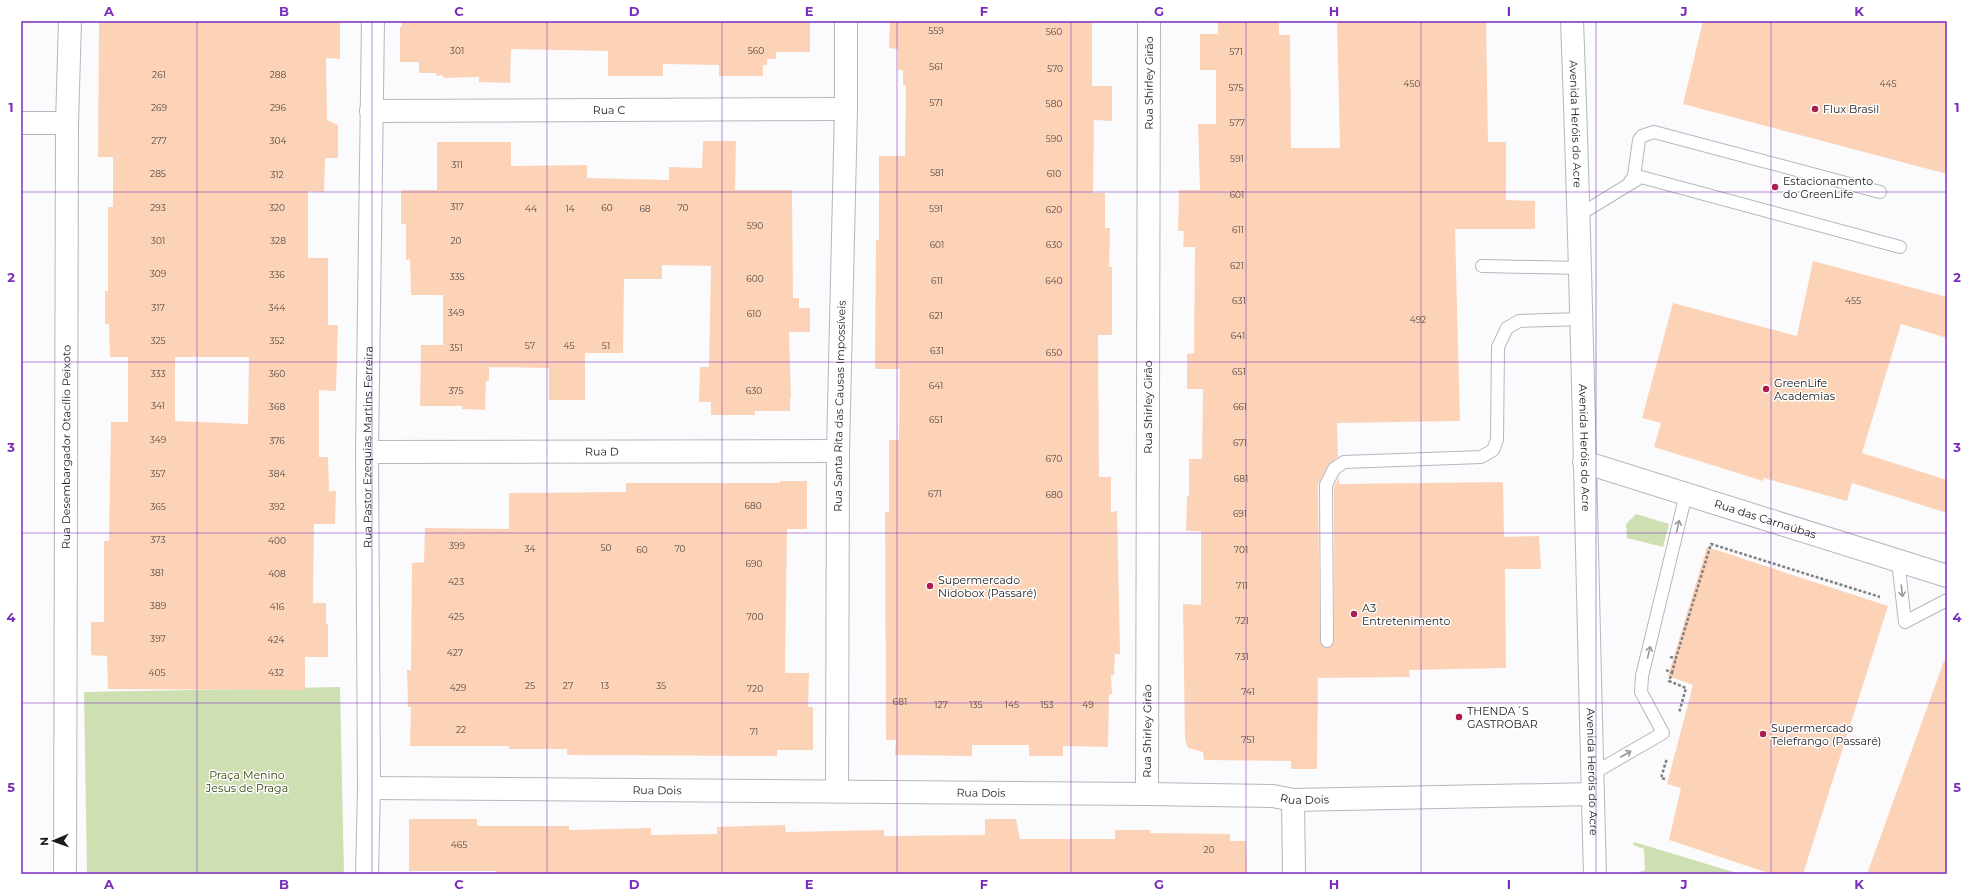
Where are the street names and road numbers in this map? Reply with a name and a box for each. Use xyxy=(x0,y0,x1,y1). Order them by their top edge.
street label: Rua Shirley Girão xyxy=(1142,36,1156,130)
street label: Avenida Heróis do Acre xyxy=(1566,60,1585,188)
street label: Rua C xyxy=(593,103,625,117)
street label: Rua Santa Rita das Causas Impossíveis xyxy=(831,300,849,512)
street label: Rua Desembargador Otacílio Peixoto xyxy=(59,345,73,549)
street label: Rua Pastor Ezequias Martins Ferreira xyxy=(360,346,375,548)
street label: Rua Shirley Girão xyxy=(1141,360,1155,454)
street label: Avenida Heróis do Acre xyxy=(1576,384,1593,512)
street label: Rua D xyxy=(585,444,619,459)
street label: Rua das Carnaúbas xyxy=(1713,496,1819,542)
street label: Rua Shirley Girão xyxy=(1140,684,1154,778)
street label: Avenida Heróis do Acre xyxy=(1584,708,1601,836)
street label: Rua Dois xyxy=(632,783,682,797)
street label: Rua Dois xyxy=(956,786,1006,800)
street label: Rua Dois xyxy=(1279,791,1330,807)

